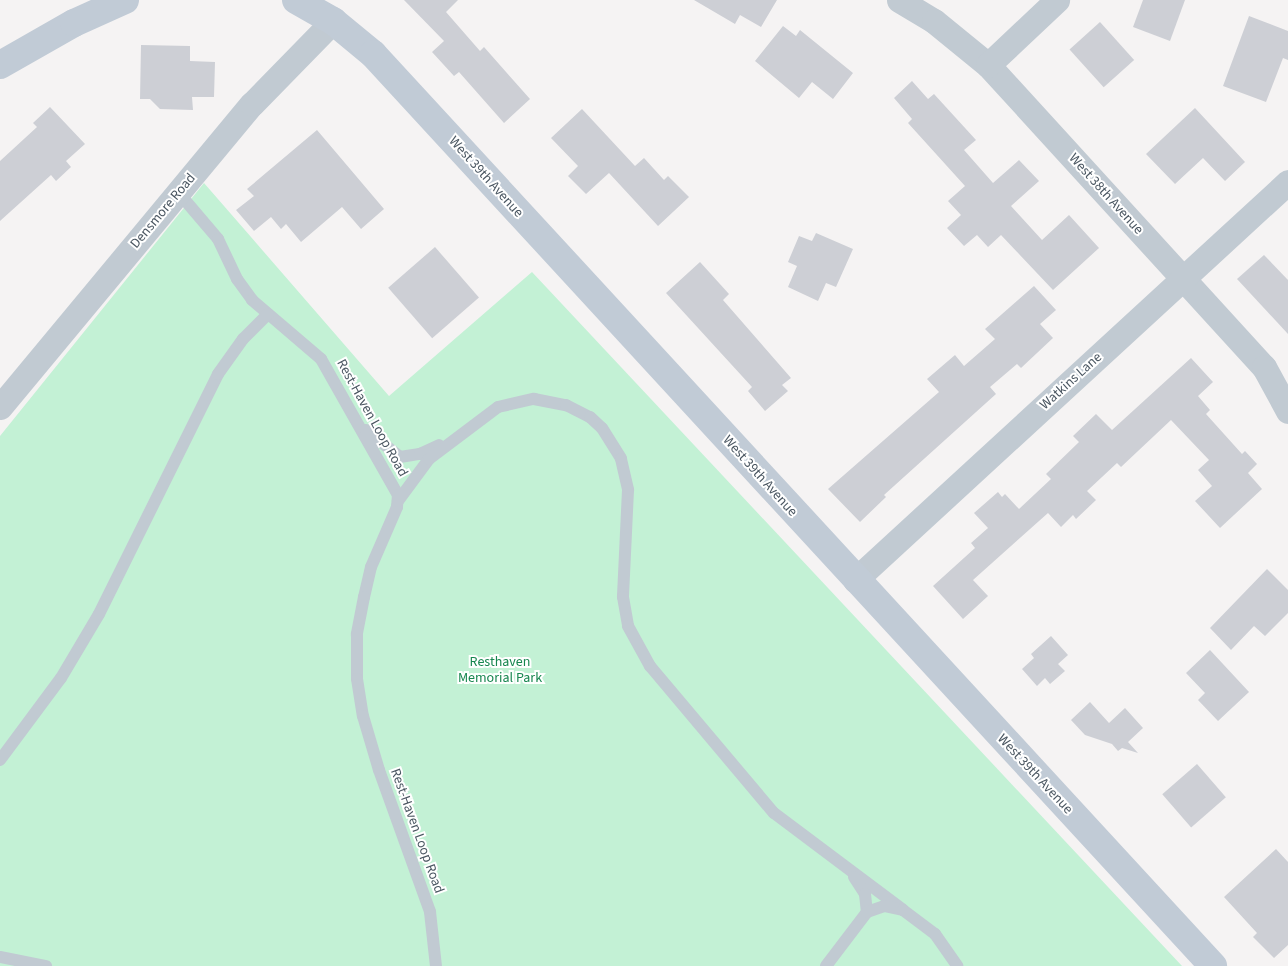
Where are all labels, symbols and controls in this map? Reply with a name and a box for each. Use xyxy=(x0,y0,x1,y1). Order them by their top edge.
street label: West 39th Avenue xyxy=(445,133,527,221)
street label: West 38th Avenue xyxy=(1065,150,1147,238)
street label: Densmore Road xyxy=(127,170,199,252)
street label: Watkins Lane xyxy=(1037,349,1105,413)
street label: Rest-Haven Loop Road xyxy=(333,356,411,480)
street label: West 39th Avenue xyxy=(719,432,801,520)
park label: Resthaven Memorial Park xyxy=(458,654,542,686)
street label: West 39th Avenue xyxy=(994,731,1076,817)
street label: Rest-Haven Loop Road xyxy=(387,766,447,896)

